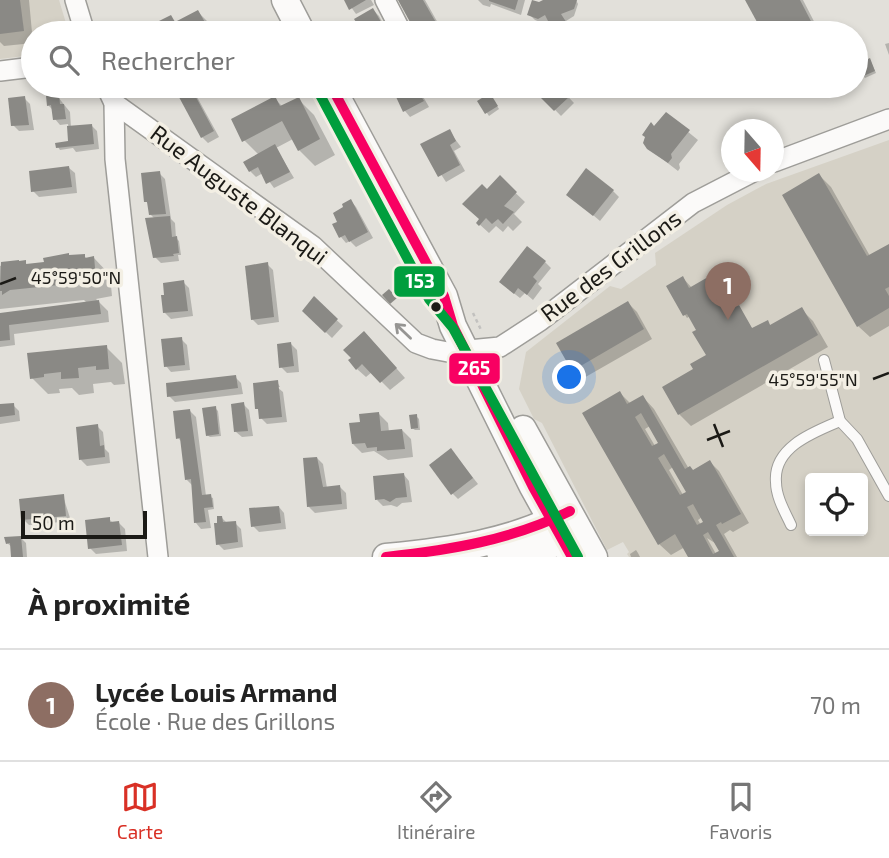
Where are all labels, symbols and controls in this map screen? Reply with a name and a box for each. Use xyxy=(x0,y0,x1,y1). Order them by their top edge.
search box xyxy=(21,21,868,98)
icon: search xyxy=(45,41,83,79)
text: Rechercher xyxy=(101,44,235,75)
street label: Rue Auguste Blanqui xyxy=(146,118,334,270)
north arrow xyxy=(721,119,784,182)
street label: Rue des Grillons xyxy=(535,203,686,327)
pin: 1 xyxy=(705,262,751,320)
line badge: 153 xyxy=(393,265,446,298)
text: 45°59'50"N xyxy=(31,266,121,288)
text: 153 xyxy=(405,269,435,292)
unlabelled marker xyxy=(429,300,443,314)
one-way arrow xyxy=(395,323,412,340)
line badge: 265 xyxy=(448,352,501,385)
text: 265 xyxy=(458,356,490,379)
your location xyxy=(552,360,586,394)
text: 45°59'55"N xyxy=(768,368,858,390)
map controls xyxy=(805,473,868,536)
button: locate xyxy=(805,473,868,536)
scale bar xyxy=(21,508,147,540)
text: 50 m xyxy=(32,511,75,534)
text: À proximité xyxy=(28,585,190,621)
text: Lycée Louis Armand xyxy=(95,676,338,707)
text: 1 xyxy=(46,691,56,719)
text: 70 m xyxy=(810,691,861,719)
text: École · Rue des Grillons xyxy=(95,707,335,735)
tab: Carte xyxy=(117,778,163,843)
tab: Itinéraire xyxy=(397,778,475,843)
tab: Favoris xyxy=(709,778,772,843)

